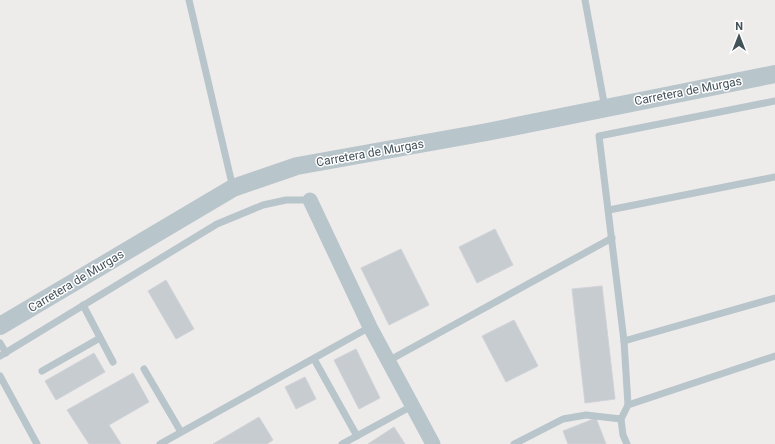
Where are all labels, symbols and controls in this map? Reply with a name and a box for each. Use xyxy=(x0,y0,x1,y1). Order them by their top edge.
north arrow xyxy=(719,16,759,56)
text: N xyxy=(735,20,743,33)
street label: Carretera de Murgas xyxy=(633,74,743,108)
street label: Carretera de Murgas xyxy=(315,137,425,169)
street label: Carretera de Murgas xyxy=(26,247,126,315)

